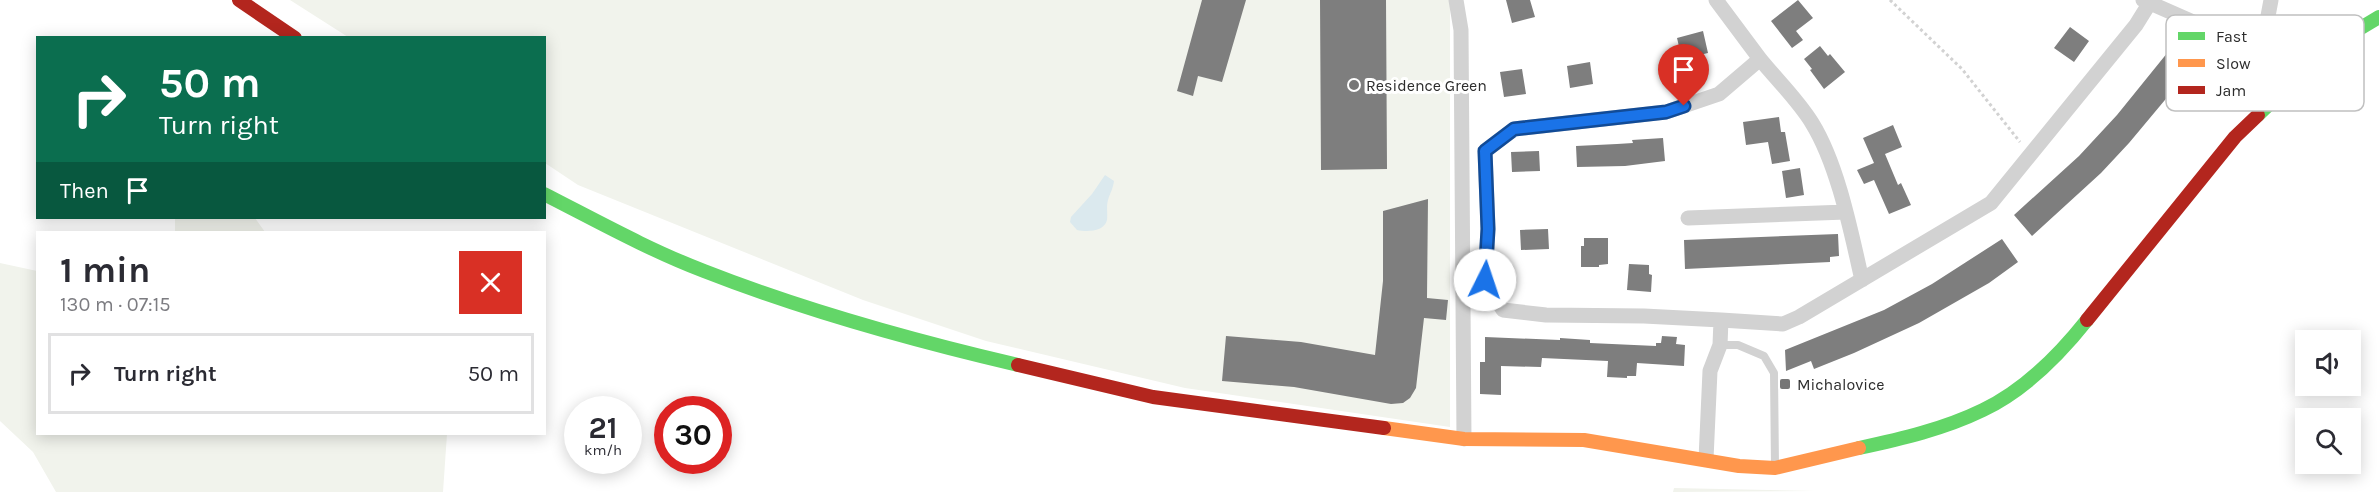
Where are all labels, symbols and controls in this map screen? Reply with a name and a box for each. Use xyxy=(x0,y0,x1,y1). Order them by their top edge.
legend xyxy=(2166,15,2364,111)
text: Fast xyxy=(2216,27,2247,46)
pin xyxy=(1658,44,1709,106)
icon: arrive xyxy=(1667,53,1700,86)
text: Slow xyxy=(2216,54,2251,73)
text: 50 m xyxy=(159,58,261,108)
icon: right xyxy=(60,60,138,138)
place label: Residence Green xyxy=(1366,76,1487,95)
marker: Residence Green xyxy=(1347,78,1361,92)
text: Jam xyxy=(2216,81,2246,100)
text: Turn right xyxy=(159,109,279,141)
icon: arrive xyxy=(121,174,154,207)
text: Then xyxy=(60,178,109,204)
position arrow xyxy=(1453,248,1517,312)
text: 1 min xyxy=(60,249,150,291)
button: close xyxy=(459,251,522,314)
text: 130 m · 07:15 xyxy=(60,293,171,316)
map controls xyxy=(2295,330,2361,474)
button: sound xyxy=(2295,330,2361,396)
icon: right xyxy=(63,357,96,390)
text: Turn right xyxy=(114,361,217,387)
text: 50 m xyxy=(468,361,519,387)
place label: Michalovice xyxy=(1797,375,1885,394)
marker: Michalovice xyxy=(1778,377,1792,391)
speed limit sign: 30 xyxy=(654,396,732,474)
button: search xyxy=(2295,408,2361,474)
text: 21 xyxy=(589,410,617,446)
text: km/h xyxy=(584,441,622,459)

